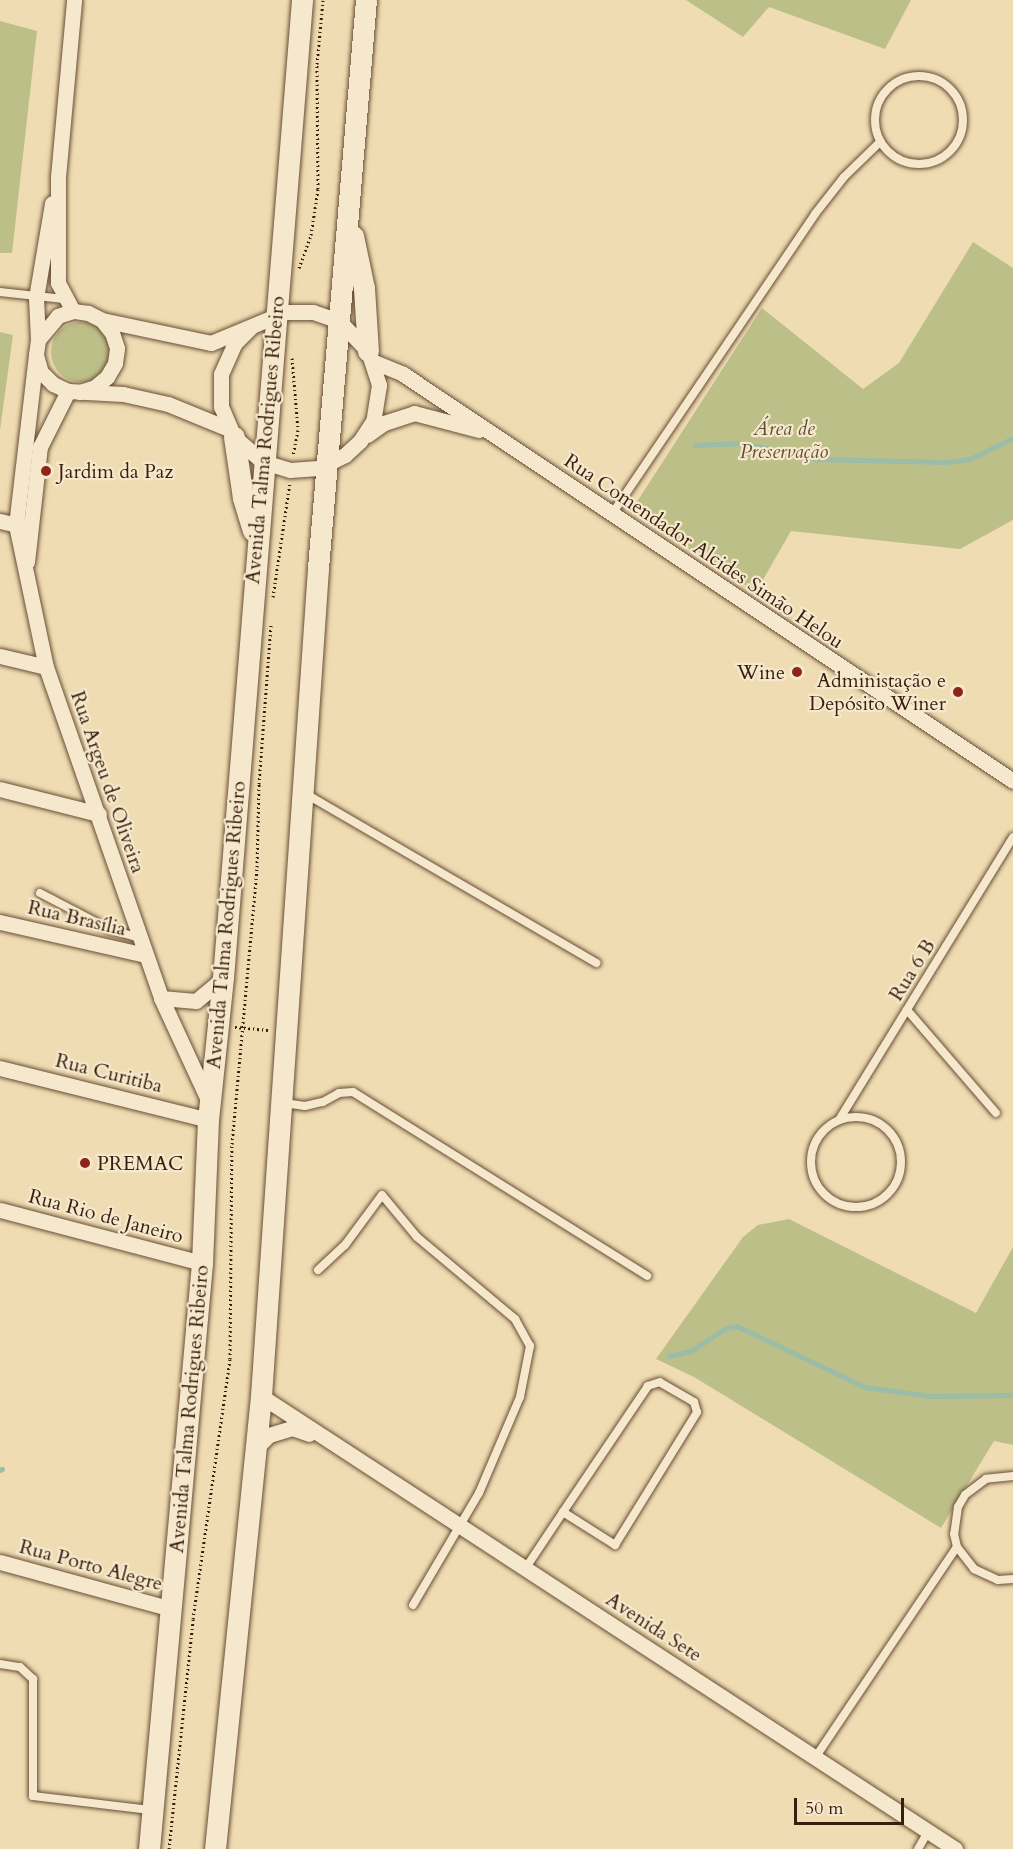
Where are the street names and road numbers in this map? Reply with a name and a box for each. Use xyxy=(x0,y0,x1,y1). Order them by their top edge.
street label: Avenida Talma Rodrigues Ribeiro xyxy=(240,295,290,585)
street label: Rua Comendador Alcides Simão Helou xyxy=(560,448,848,654)
street label: Rua Argeu de Oliveira xyxy=(66,688,150,876)
street label: Avenida Talma Rodrigues Ribeiro xyxy=(201,780,251,1070)
street label: Rua Brasília xyxy=(26,895,128,941)
street label: Rua 6 B xyxy=(884,935,940,1005)
street label: Rua Curitiba xyxy=(53,1048,165,1098)
street label: Rua Rio de Janeiro xyxy=(26,1184,186,1248)
street label: Avenida Talma Rodrigues Ribeiro xyxy=(164,1264,214,1554)
street label: Rua Porto Alegre xyxy=(17,1534,165,1596)
street label: Avenida Sete xyxy=(602,1587,706,1667)

